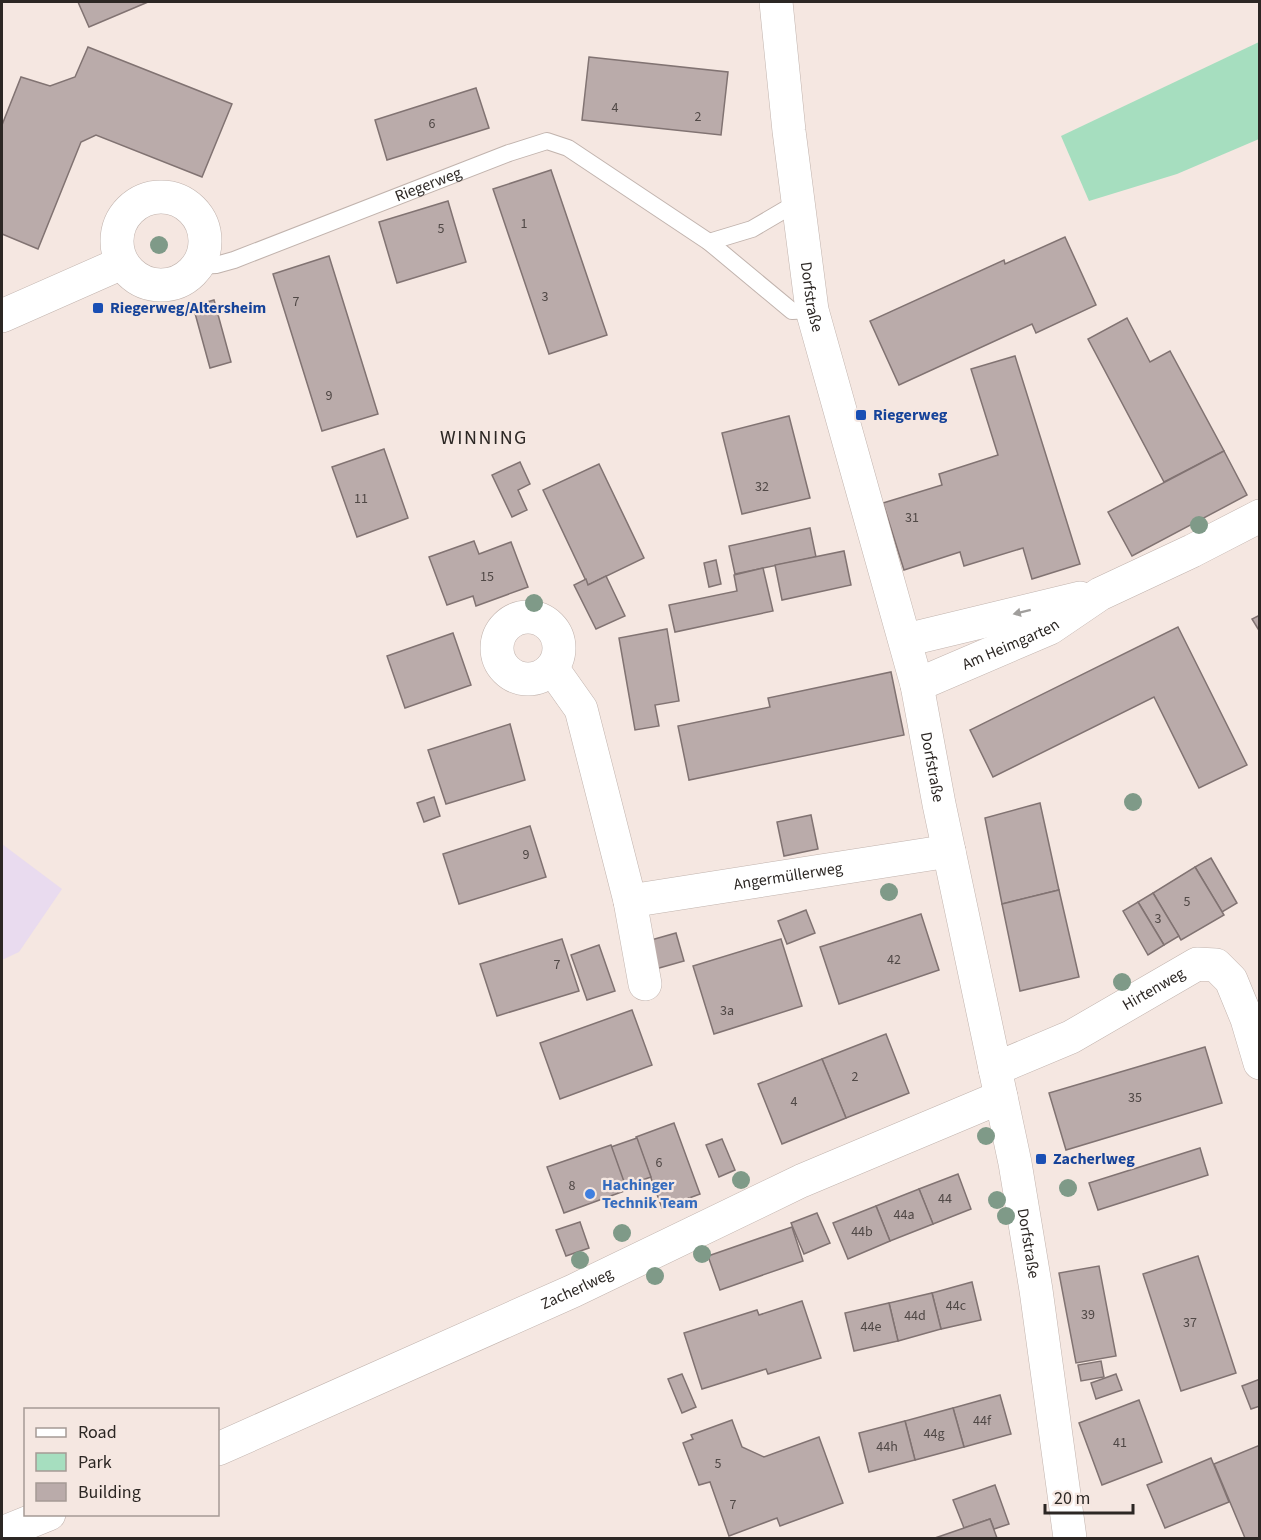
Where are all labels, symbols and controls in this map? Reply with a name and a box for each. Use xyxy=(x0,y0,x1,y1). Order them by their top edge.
house number: 4 xyxy=(612,98,619,118)
house number: 2 xyxy=(695,107,702,127)
house number: 6 xyxy=(429,114,436,134)
street label: Riegerweg xyxy=(392,162,465,207)
house number: 1 xyxy=(521,214,528,234)
house number: 5 xyxy=(438,219,445,239)
street label: Dorfstraße xyxy=(795,260,829,335)
house number: 3 xyxy=(542,287,549,307)
house number: 7 xyxy=(293,292,300,312)
place label: Riegerweg/Altersheim xyxy=(110,297,266,319)
marker: Riegerweg/Altersheim xyxy=(91,301,105,315)
house number: 9 xyxy=(326,386,333,406)
place label: Riegerweg xyxy=(873,404,948,426)
marker: Riegerweg xyxy=(854,408,868,422)
district label: WINNING xyxy=(440,424,528,452)
house number: 32 xyxy=(755,477,769,497)
house number: 11 xyxy=(354,489,368,509)
house number: 31 xyxy=(905,508,919,528)
house number: 15 xyxy=(480,567,494,587)
one-way arrow xyxy=(1013,608,1032,618)
street label: Am Heimgarten xyxy=(959,614,1064,675)
street label: Dorfstraße xyxy=(915,730,949,804)
house number: 9 xyxy=(523,845,530,865)
street label: Angermüllerweg xyxy=(732,857,844,896)
house number: 5 xyxy=(1184,892,1191,912)
house number: 3 xyxy=(1155,909,1162,929)
house number: 42 xyxy=(887,950,901,970)
house number: 7 xyxy=(554,955,561,975)
street label: Hirtenweg xyxy=(1118,962,1189,1016)
house number: 3a xyxy=(720,1001,734,1021)
house number: 2 xyxy=(852,1067,859,1087)
house number: 35 xyxy=(1128,1088,1142,1108)
house number: 4 xyxy=(791,1092,798,1112)
place label: Zacherlweg xyxy=(1053,1148,1135,1170)
marker: Zacherlweg xyxy=(1034,1152,1048,1166)
house number: 6 xyxy=(656,1153,663,1173)
place label: Hachinger Technik Team xyxy=(602,1174,698,1214)
house number: 8 xyxy=(569,1176,576,1196)
marker: Hachinger Technik Team xyxy=(583,1187,597,1201)
house number: 44 xyxy=(938,1189,952,1209)
house number: 44a xyxy=(894,1205,914,1225)
street label: Dorfstraße xyxy=(1012,1207,1045,1280)
house number: 44b xyxy=(851,1222,873,1242)
street label: Zacherlweg xyxy=(537,1262,617,1315)
house number: 44c xyxy=(946,1296,967,1316)
house number: 39 xyxy=(1081,1305,1095,1325)
house number: 44d xyxy=(904,1306,926,1326)
house number: 37 xyxy=(1183,1313,1197,1333)
house number: 44e xyxy=(861,1317,881,1337)
legend xyxy=(24,1408,219,1516)
house number: 44f xyxy=(973,1411,992,1431)
text: Road xyxy=(78,1420,117,1445)
house number: 44g xyxy=(924,1424,944,1444)
house number: 41 xyxy=(1113,1433,1127,1453)
house number: 44h xyxy=(876,1437,898,1457)
text: Park xyxy=(78,1450,112,1475)
house number: 5 xyxy=(715,1454,722,1474)
scale bar xyxy=(1045,1477,1134,1515)
text: Building xyxy=(78,1480,141,1505)
text: 20 m xyxy=(1054,1486,1090,1511)
house number: 7 xyxy=(730,1495,737,1515)

